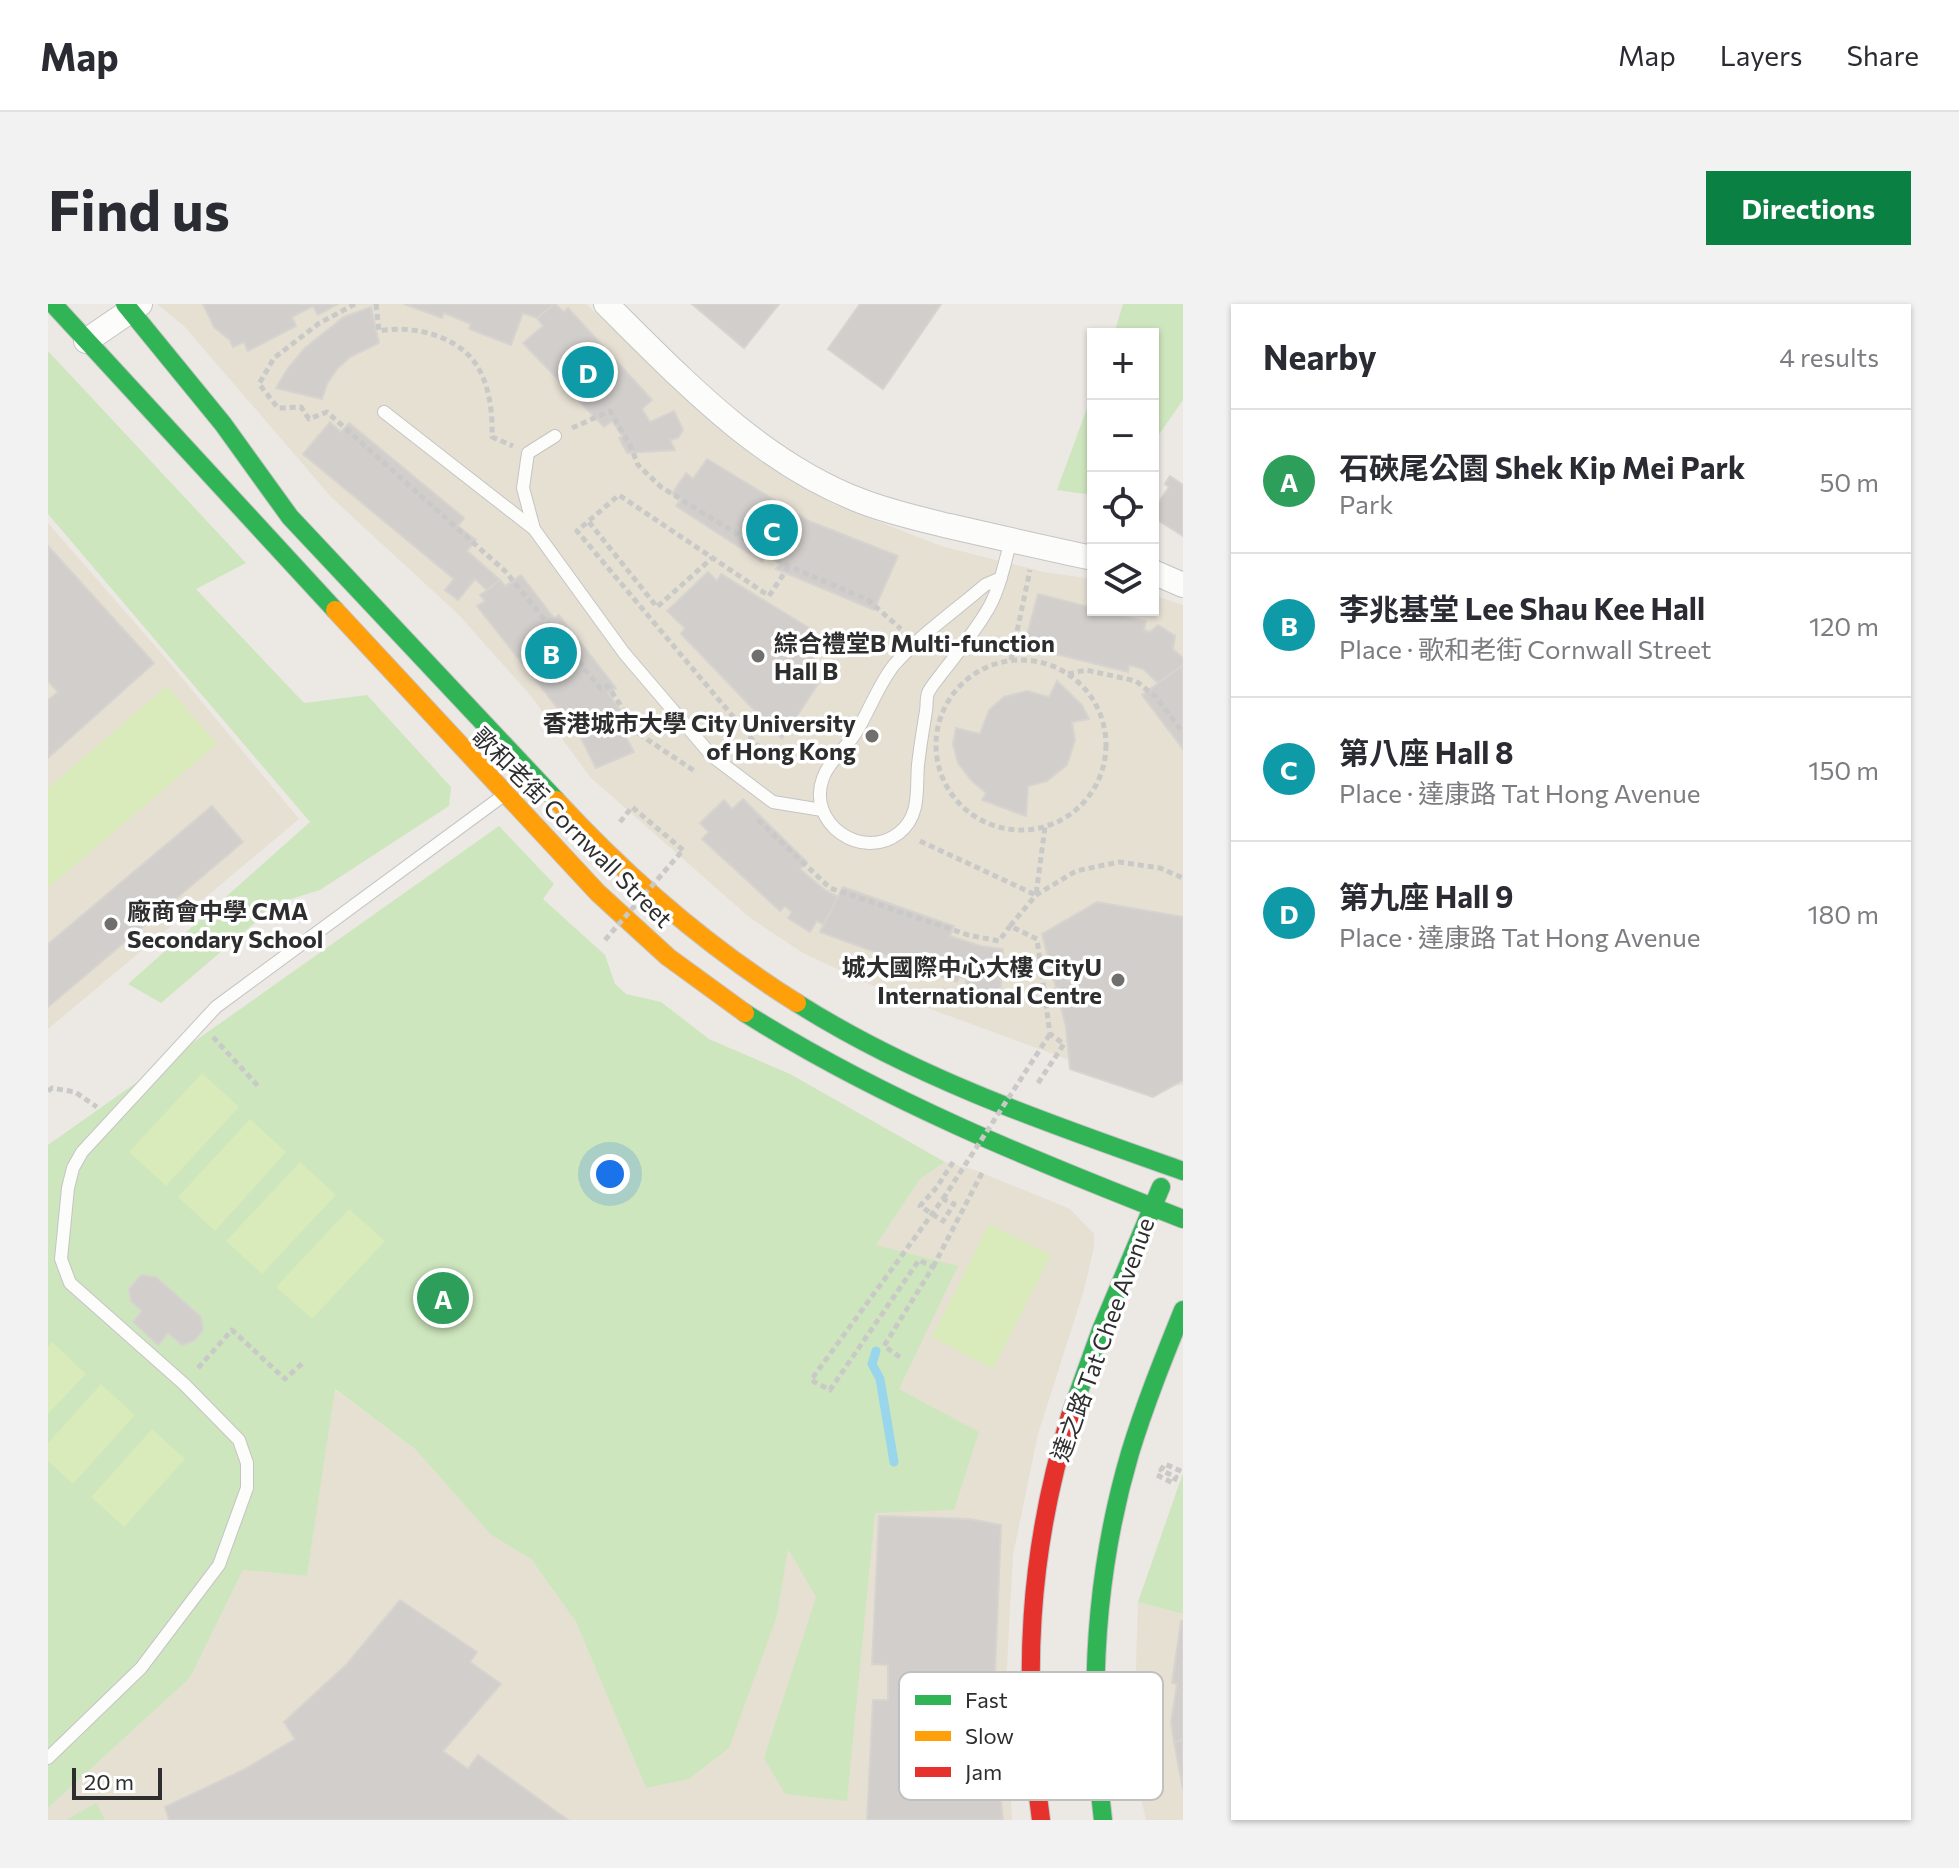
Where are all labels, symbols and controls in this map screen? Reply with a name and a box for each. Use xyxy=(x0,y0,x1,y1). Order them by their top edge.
text: Map xyxy=(40,32,119,79)
text: Map xyxy=(1618,38,1676,72)
text: Layers xyxy=(1720,38,1802,72)
text: Share xyxy=(1846,38,1919,72)
button: Directions xyxy=(1706,171,1911,245)
text: Find us xyxy=(48,174,230,243)
map controls xyxy=(1087,328,1159,616)
button: + xyxy=(1087,328,1159,400)
text: Nearby xyxy=(1263,335,1377,377)
text: 4 results xyxy=(1779,341,1879,372)
pin: D xyxy=(562,342,614,402)
button: − xyxy=(1087,400,1159,472)
text: 石硤尾公園 Shek Kip Mei Park xyxy=(1339,448,1745,485)
text: A xyxy=(1280,466,1298,497)
text: 50 m xyxy=(1819,466,1879,497)
button: locate xyxy=(1087,472,1159,544)
text: Park xyxy=(1339,488,1393,519)
pin: C xyxy=(746,500,798,560)
button: layers xyxy=(1087,544,1159,616)
text: 李兆基堂 Lee Shau Kee Hall xyxy=(1339,589,1705,626)
text: B xyxy=(1280,610,1298,641)
text: 120 m xyxy=(1809,610,1879,641)
pin: B xyxy=(525,623,577,683)
place label: 綜合禮堂B Multi-function Hall B xyxy=(774,628,1055,685)
text: Place · 歌和老街 Cornwall Street xyxy=(1339,633,1711,664)
marker: 綜合禮堂B Multi-function Hall B xyxy=(749,647,767,665)
place label: 香港城市大學 City University of Hong Kong xyxy=(542,708,856,765)
street label: 歌和老街 Cornwall Street xyxy=(467,721,679,933)
marker: 香港城市大學 City University of Hong Kong xyxy=(863,727,881,745)
text: 第八座 Hall 8 xyxy=(1339,733,1514,770)
text: C xyxy=(1280,754,1298,785)
text: 150 m xyxy=(1808,754,1879,785)
text: Place · 達康路 Tat Hong Avenue xyxy=(1339,777,1701,808)
text: 第九座 Hall 9 xyxy=(1339,877,1514,914)
place label: 廠商會中學 CMA Secondary School xyxy=(127,896,323,953)
text: D xyxy=(1279,898,1299,929)
text: 180 m xyxy=(1807,898,1879,929)
marker: 廠商會中學 CMA Secondary School xyxy=(102,915,120,933)
text: Place · 達康路 Tat Hong Avenue xyxy=(1339,921,1701,952)
place label: 城大國際中心大樓 CityU International Centre xyxy=(842,952,1102,1009)
marker: 城大國際中心大樓 CityU International Centre xyxy=(1109,971,1127,989)
your location xyxy=(590,1154,630,1194)
street label: 達之路 Tat Chee Avenue xyxy=(1044,1213,1160,1465)
pin: A xyxy=(417,1268,469,1328)
legend xyxy=(899,1672,1163,1800)
text: Fast xyxy=(965,1686,1008,1713)
text: Slow xyxy=(965,1722,1014,1749)
text: Jam xyxy=(965,1758,1002,1785)
scale bar xyxy=(72,1764,162,1800)
text: 20 m xyxy=(84,1768,134,1795)

